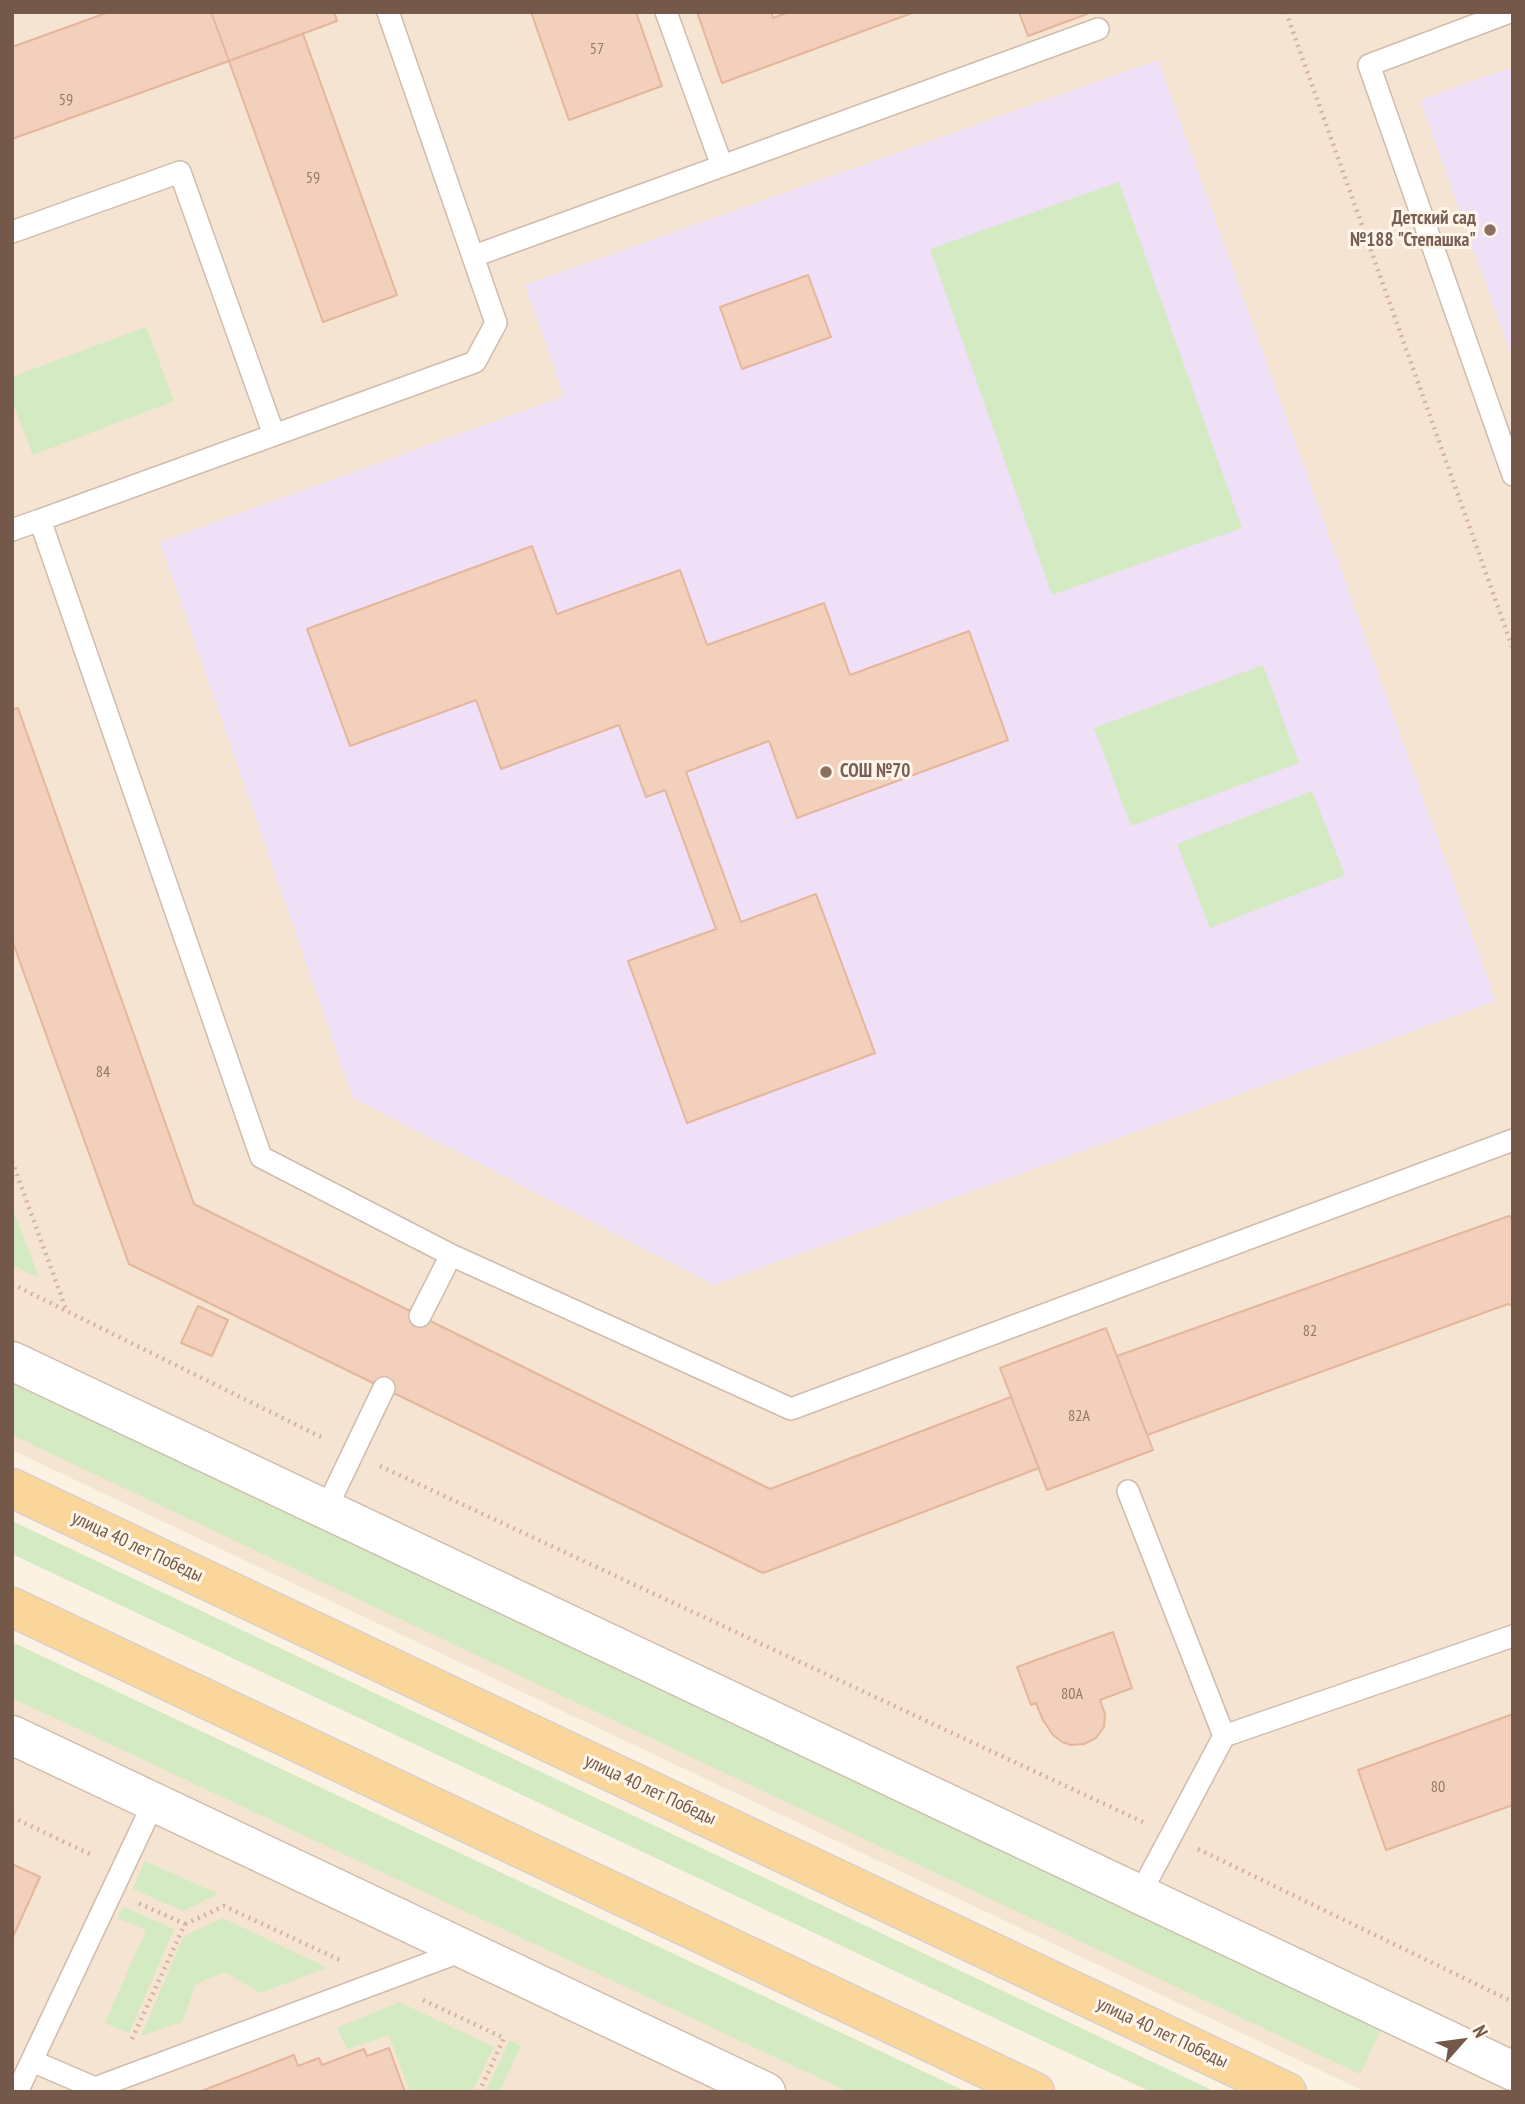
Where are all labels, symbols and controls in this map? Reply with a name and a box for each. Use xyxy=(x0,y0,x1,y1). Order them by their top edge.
house number: 57 xyxy=(590,39,604,59)
house number: 59 xyxy=(59,90,73,110)
house number: 59 xyxy=(306,168,320,188)
place label: Детский сад №188 "Степашка" xyxy=(1350,208,1476,252)
marker: Детский сад №188 "Степашка" xyxy=(1482,222,1498,238)
place label: СОШ №70 xyxy=(840,761,910,783)
marker: СОШ №70 xyxy=(818,764,834,780)
house number: 84 xyxy=(96,1062,110,1082)
house number: 82 xyxy=(1303,1321,1317,1341)
house number: 82А xyxy=(1068,1406,1090,1426)
street label: улица 40 лет Победы xyxy=(68,1507,206,1587)
house number: 80А xyxy=(1061,1684,1083,1704)
street label: улица 40 лет Победы xyxy=(581,1750,719,1830)
house number: 80 xyxy=(1431,1777,1445,1797)
street label: улица 40 лет Победы xyxy=(1093,1993,1231,2073)
north arrow xyxy=(1427,2006,1497,2076)
text: N xyxy=(1468,2021,1494,2041)

